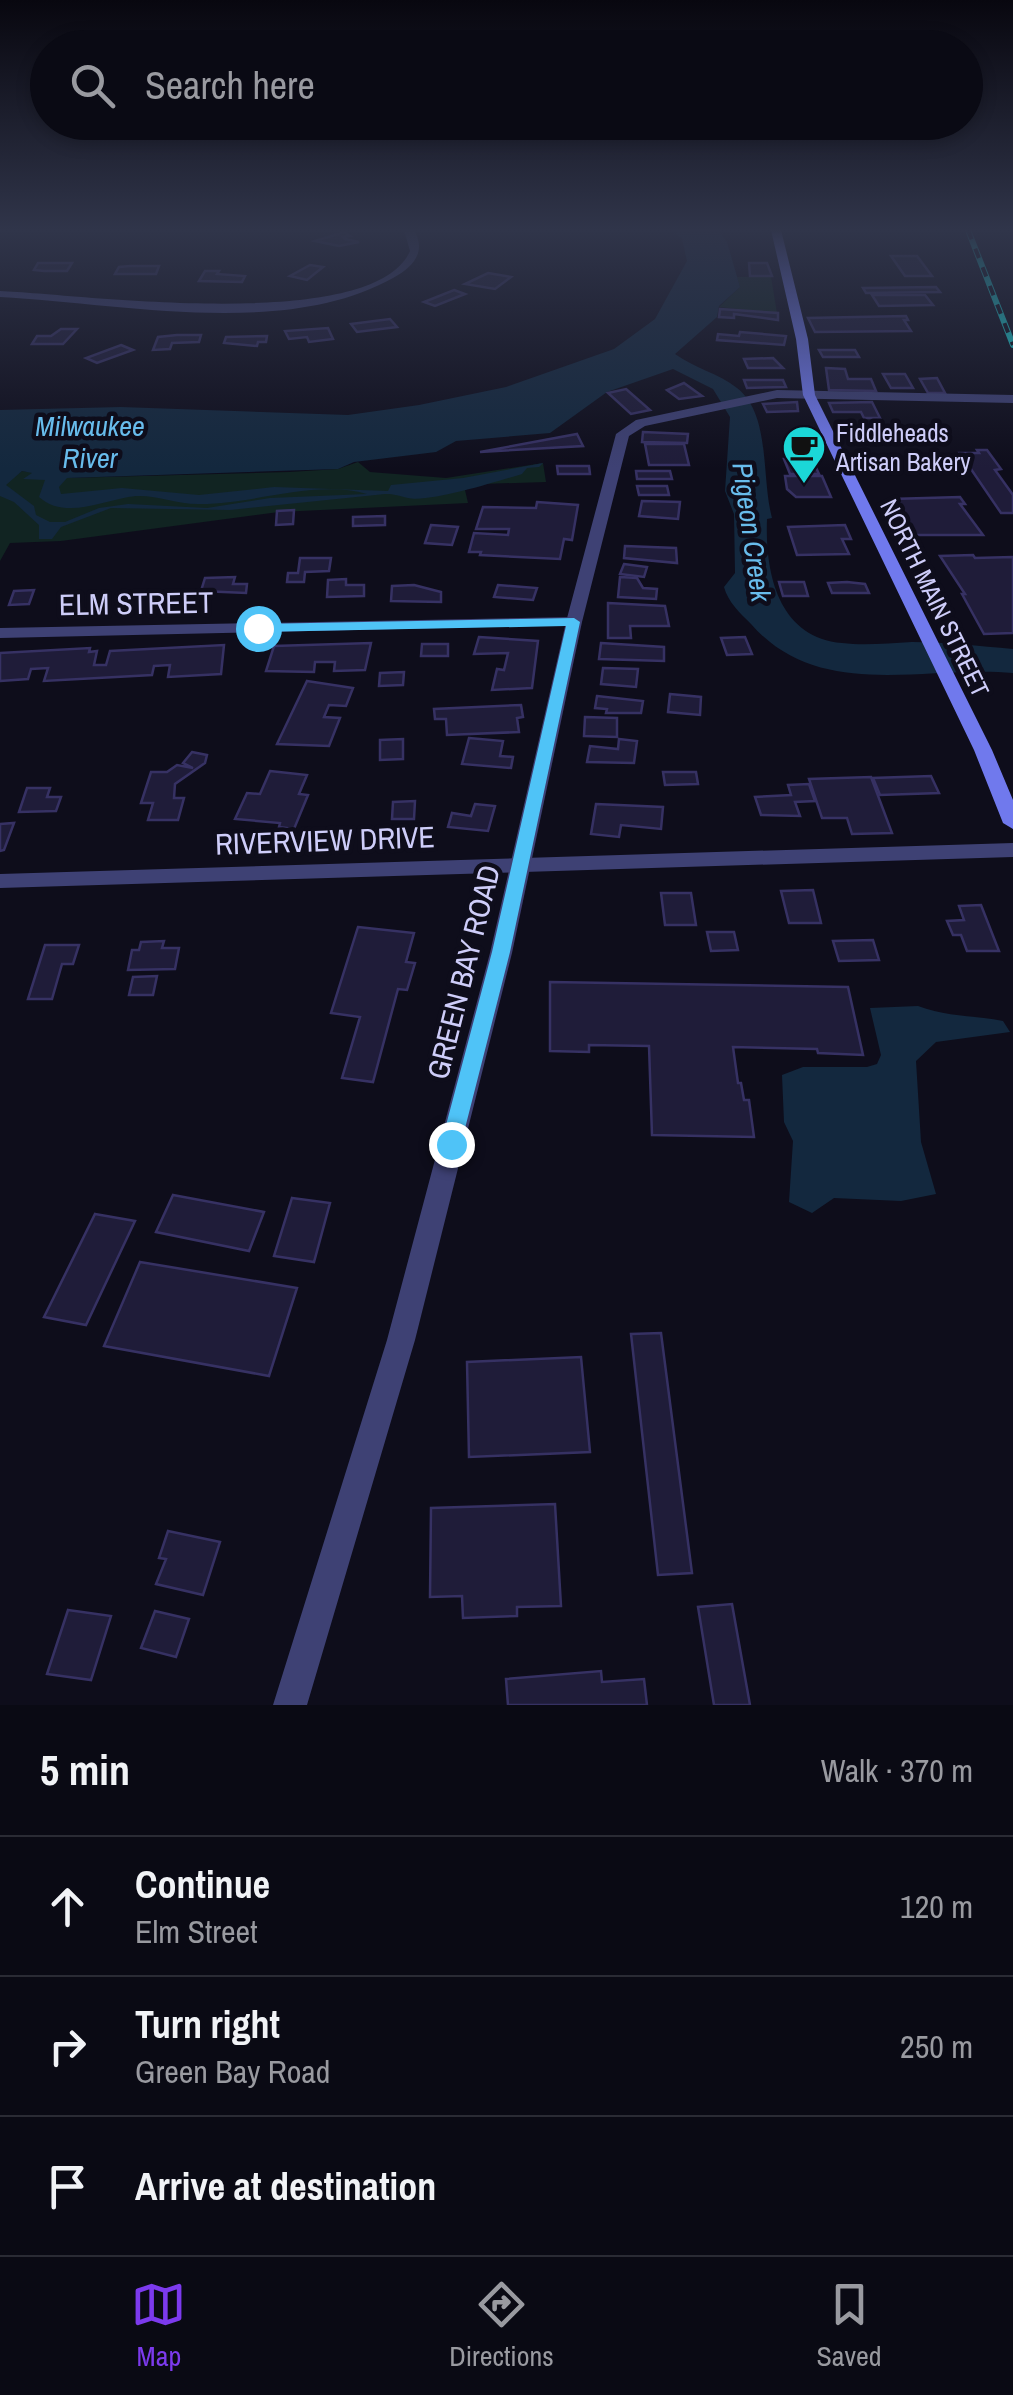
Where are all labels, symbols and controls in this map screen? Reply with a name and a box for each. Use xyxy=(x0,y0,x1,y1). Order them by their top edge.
search box xyxy=(30,30,983,140)
icon: search xyxy=(65,58,120,113)
text: Search here xyxy=(145,60,315,111)
water label: Milwaukee River xyxy=(35,407,145,477)
place label: Fiddleheads Artisan Bakery xyxy=(835,416,971,479)
cafe icon: Fiddleheads Artisan Bakery xyxy=(781,424,827,485)
water label: Pigeon Creek xyxy=(723,460,781,606)
street label: NORTH MAIN STREET xyxy=(872,493,998,703)
street label: ELM STREET xyxy=(58,582,214,624)
route start xyxy=(236,606,282,652)
street label: RIVERVIEW DRIVE xyxy=(215,816,435,864)
street label: GREEN BAY ROAD xyxy=(417,861,509,1083)
route end xyxy=(429,1122,475,1168)
text: 5 min xyxy=(40,1742,130,1798)
text: Walk · 370 m xyxy=(821,1749,973,1792)
text: Continue xyxy=(135,1859,270,1910)
icon: ahead xyxy=(40,1879,95,1934)
text: 120 m xyxy=(900,1885,973,1928)
text: Elm Street xyxy=(135,1910,258,1953)
text: Turn right xyxy=(135,1999,280,2050)
icon: right xyxy=(40,2019,95,2074)
text: 250 m xyxy=(900,2025,973,2068)
text: Green Bay Road xyxy=(135,2050,330,2093)
icon: arrive xyxy=(40,2159,95,2214)
text: Arrive at destination xyxy=(135,2161,436,2212)
tab: Map xyxy=(131,2277,186,2375)
tab: Directions xyxy=(449,2277,554,2375)
tab: Saved xyxy=(817,2277,882,2375)

